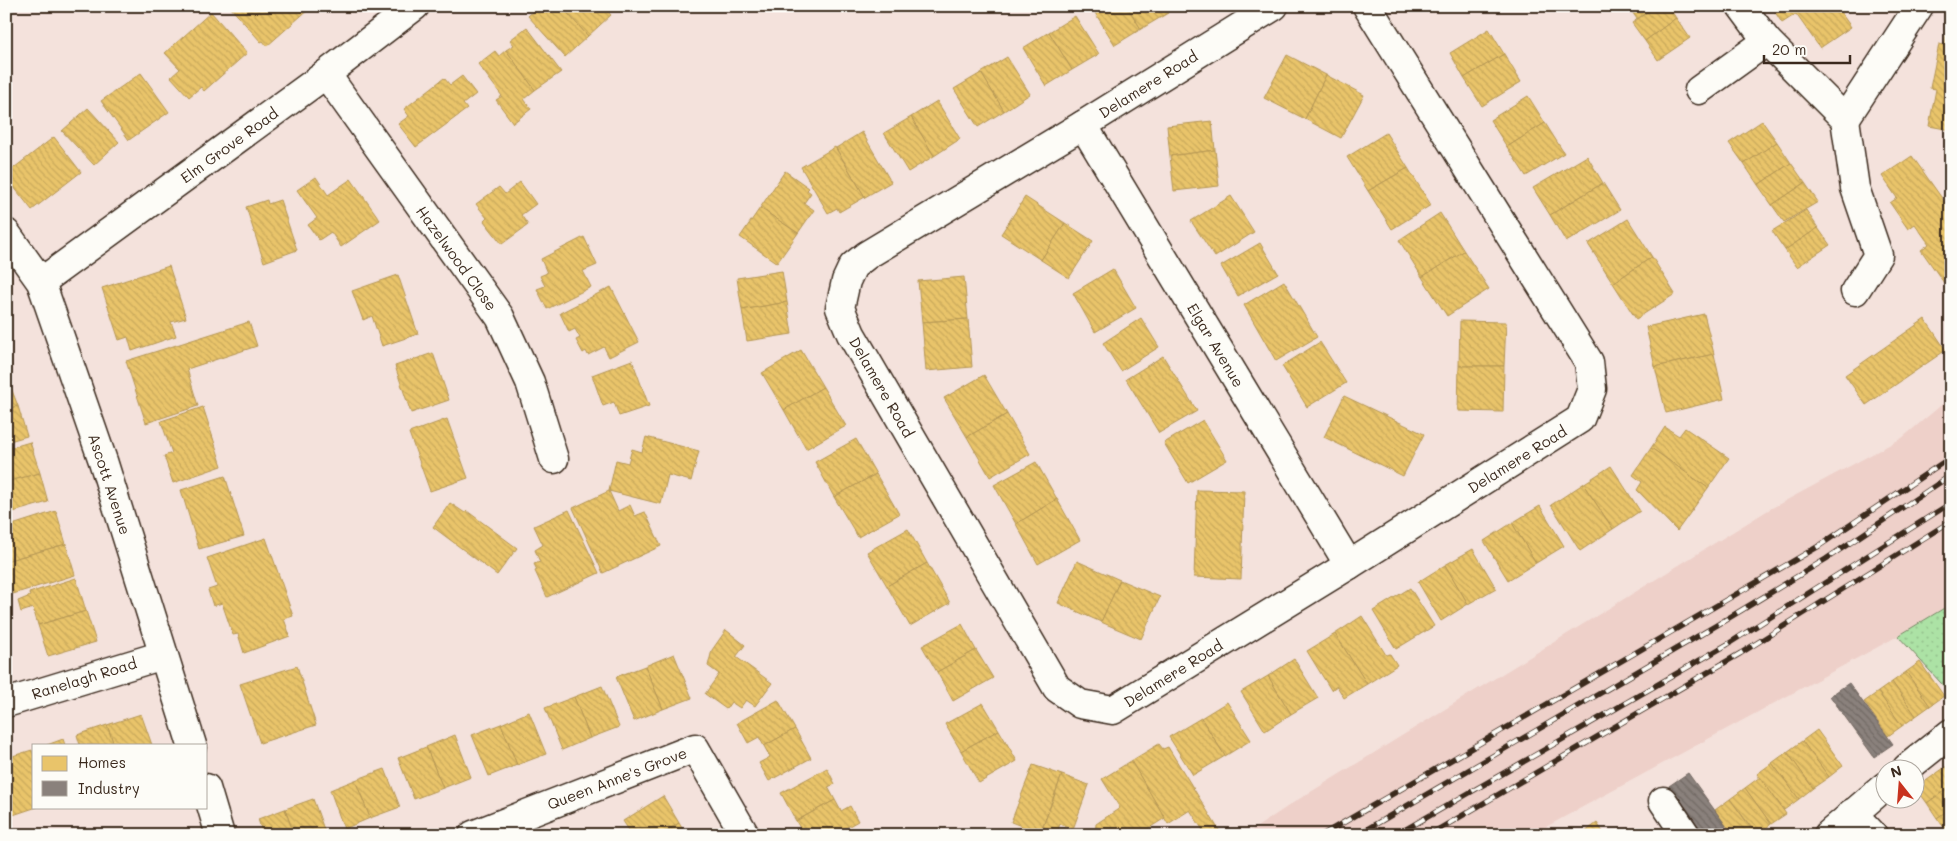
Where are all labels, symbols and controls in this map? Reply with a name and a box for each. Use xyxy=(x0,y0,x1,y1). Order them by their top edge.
scale bar xyxy=(1764,32,1851,64)
text: 20 m xyxy=(1772,39,1806,59)
street label: Delamere Road xyxy=(1095,46,1201,122)
street label: Elm Grove Road xyxy=(176,103,282,187)
street label: Hazelwood Close xyxy=(412,202,502,314)
street label: Elgar Avenue xyxy=(1183,299,1249,391)
street label: Delamere Road xyxy=(845,333,919,441)
street label: Delamere Road xyxy=(1464,421,1570,497)
street label: Ascott Avenue xyxy=(84,431,136,537)
street label: Delamere Road xyxy=(1120,635,1226,711)
street label: Ranelagh Road xyxy=(29,653,139,703)
street label: Queen Anne's Grove xyxy=(544,742,690,814)
legend xyxy=(32,744,208,808)
text: Homes xyxy=(78,752,126,772)
north arrow xyxy=(1874,758,1924,808)
text: N xyxy=(1888,760,1904,782)
text: Industry xyxy=(78,778,140,798)

